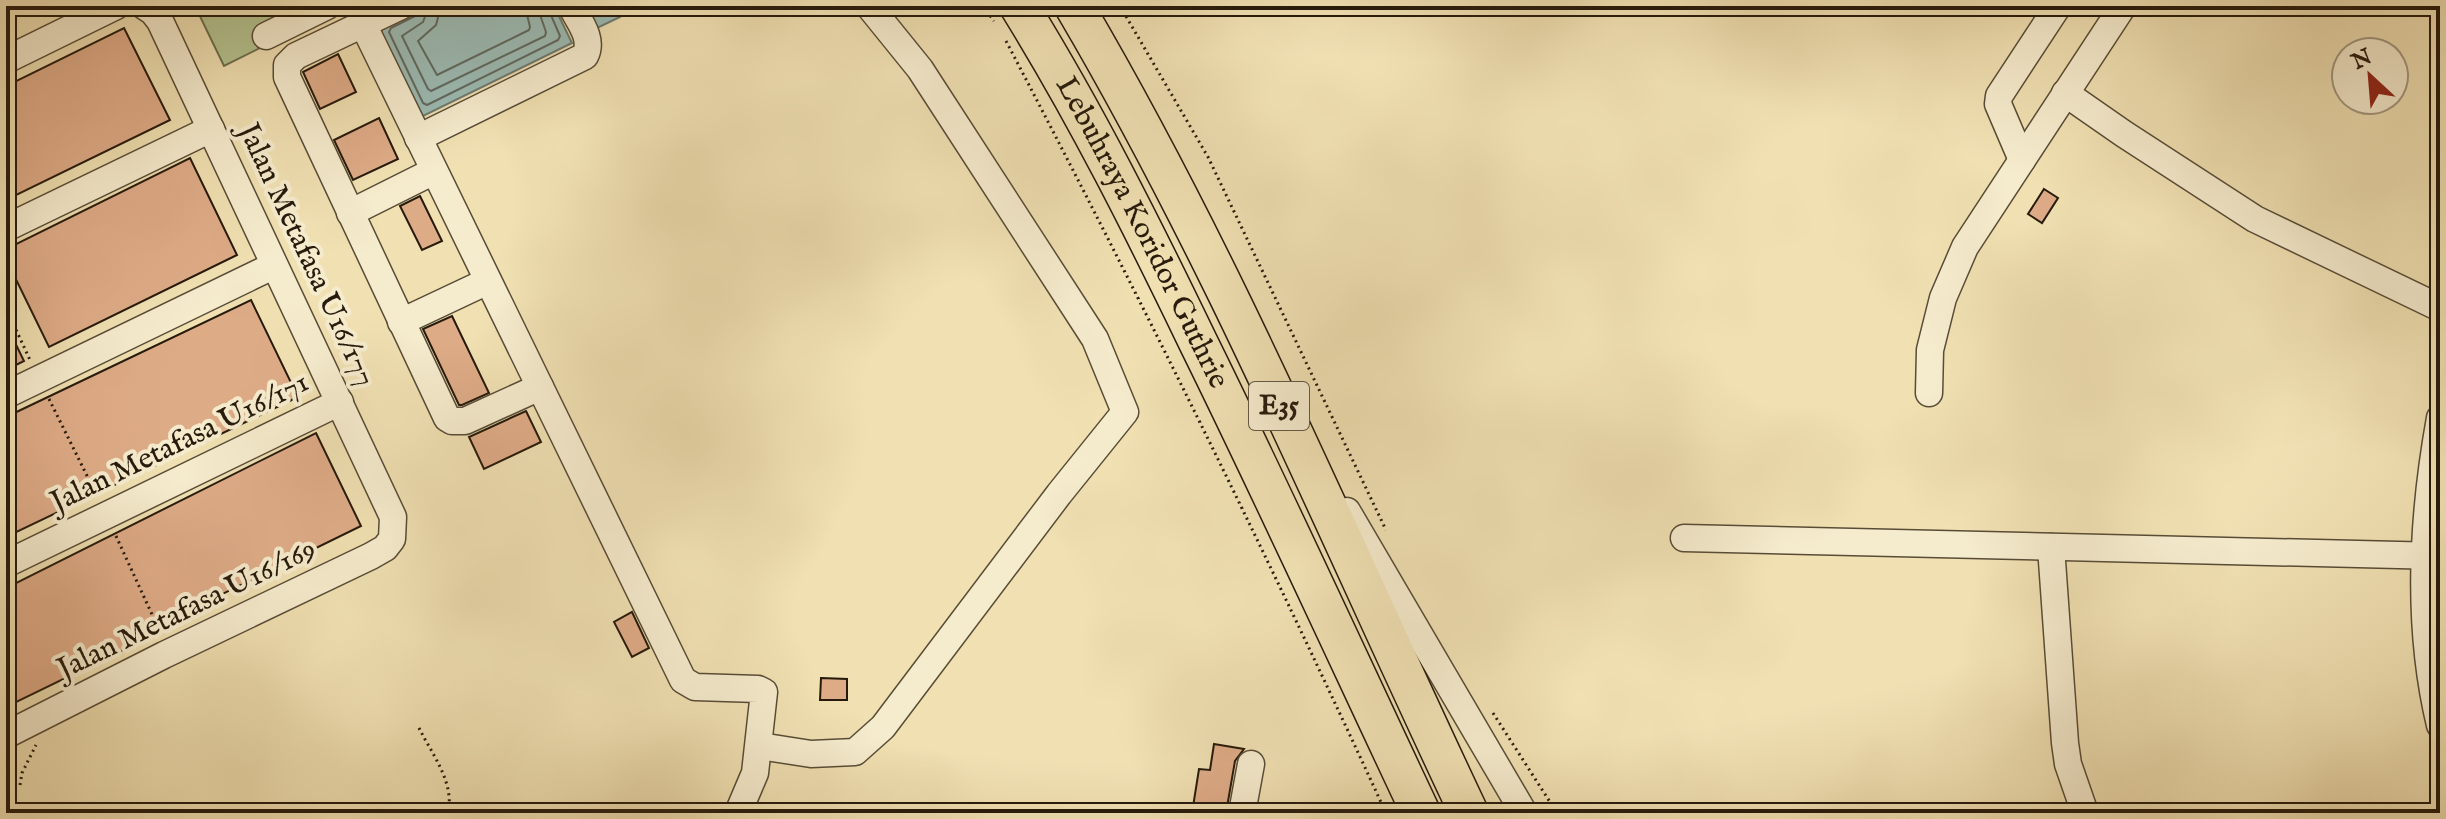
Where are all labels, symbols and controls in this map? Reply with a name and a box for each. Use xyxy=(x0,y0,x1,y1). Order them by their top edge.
north arrow xyxy=(2330,36,2410,116)
text: N xyxy=(2347,43,2377,77)
street label: Lebuhraya Koridor Guthrie xyxy=(1046,70,1237,395)
street label: Jalan Metafasa U16/177 xyxy=(227,115,384,393)
street label: Jalan Metafasa U16/171 xyxy=(42,364,315,523)
road number: E35 xyxy=(1249,382,1309,430)
street label: Jalan Metafasa U16/169 xyxy=(49,531,323,691)

